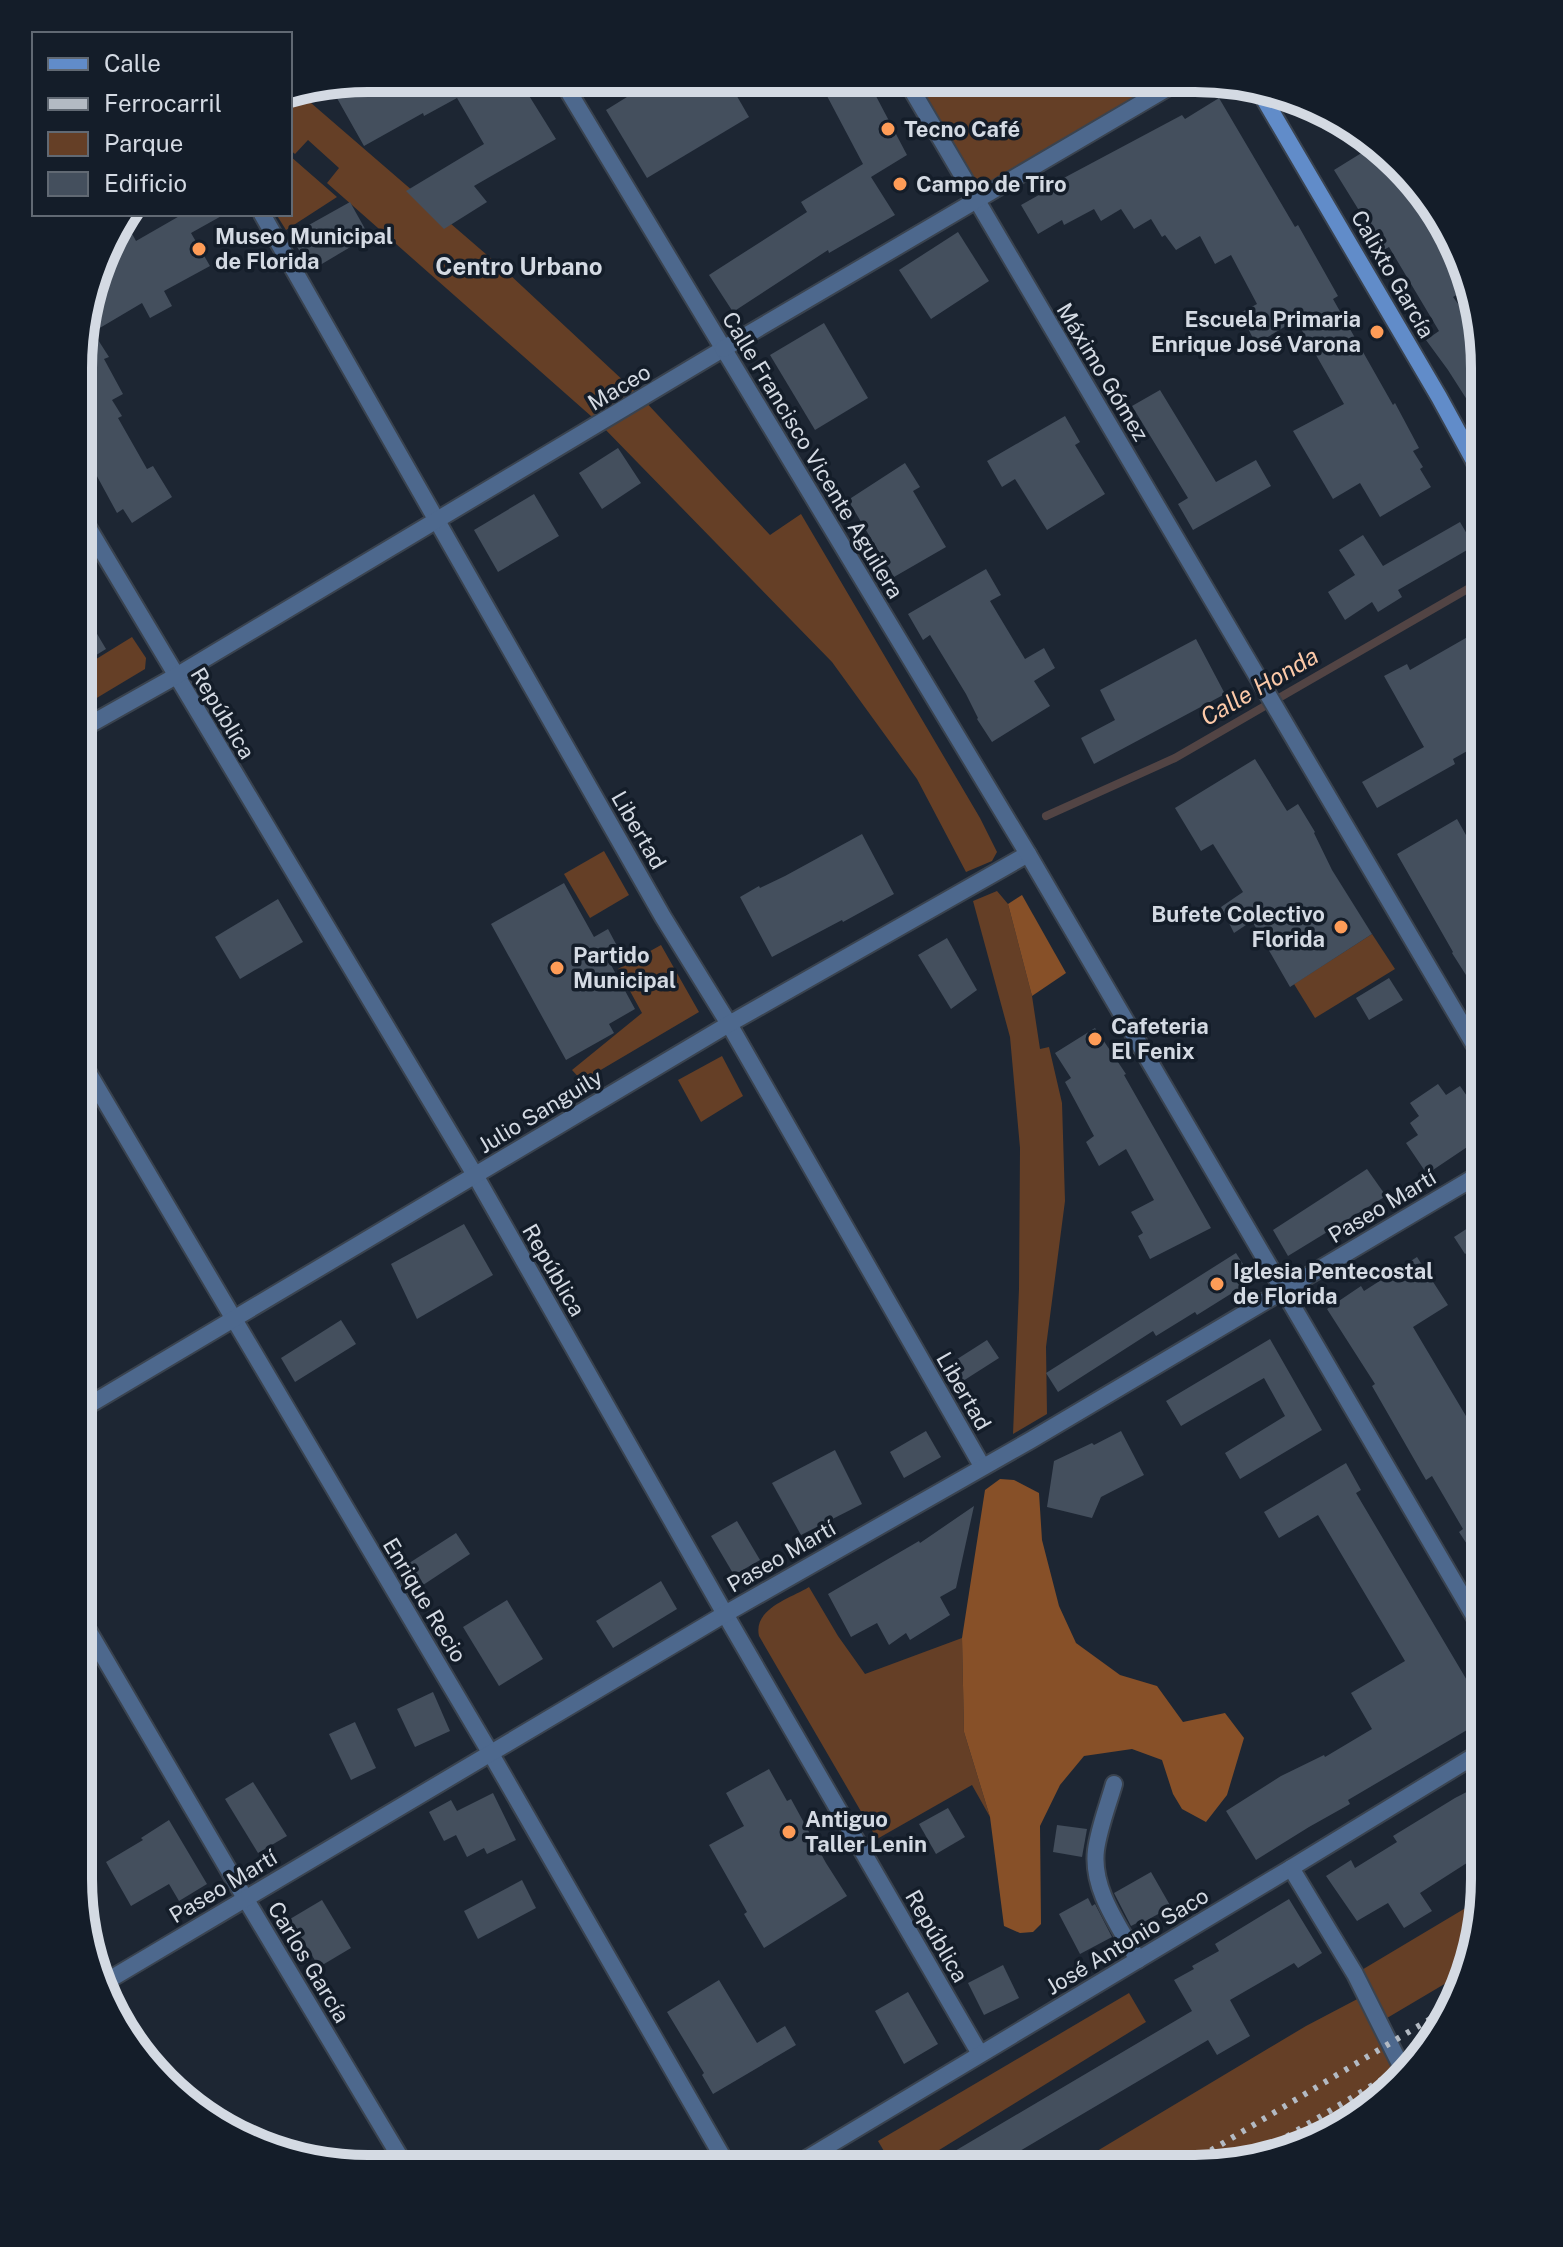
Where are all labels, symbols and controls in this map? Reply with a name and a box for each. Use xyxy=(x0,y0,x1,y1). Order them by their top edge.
legend xyxy=(32,32,292,216)
text: Calle xyxy=(104,49,161,77)
text: Ferrocarril xyxy=(104,89,222,117)
place label: Tecno Café xyxy=(904,116,1020,142)
marker: Tecno Café xyxy=(879,120,897,138)
text: Parque xyxy=(104,129,183,157)
text: Edificio xyxy=(104,169,187,197)
place label: Campo de Tiro xyxy=(916,171,1067,197)
marker: Campo de Tiro xyxy=(891,175,909,193)
street label: Calixto García xyxy=(1346,206,1440,342)
place label: Museo Municipal de Florida xyxy=(215,223,393,274)
marker: Museo Municipal de Florida xyxy=(190,240,208,258)
district label: Centro Urbano xyxy=(435,252,603,280)
street label: Máximo Gómez xyxy=(1052,298,1154,446)
place label: Escuela Primaria Enrique José Varona xyxy=(1151,306,1361,357)
street label: Calle Francisco Vicente Aguilera xyxy=(717,307,909,603)
marker: Escuela Primaria Enrique José Varona xyxy=(1368,323,1386,341)
street label: Maceo xyxy=(583,358,655,416)
water label: Calle Honda xyxy=(1195,641,1323,731)
street label: República xyxy=(186,663,260,763)
street label: Libertad xyxy=(606,786,672,874)
place label: Bufete Colectivo Florida xyxy=(1151,901,1325,952)
marker: Bufete Colectivo Florida xyxy=(1332,918,1350,936)
place label: Partido Municipal xyxy=(573,942,676,993)
marker: Partido Municipal xyxy=(548,959,566,977)
place label: Cafeteria El Fenix xyxy=(1111,1013,1209,1064)
marker: Cafeteria El Fenix xyxy=(1086,1030,1104,1048)
street label: Julio Sanguily xyxy=(473,1064,607,1158)
street label: Paseo Martí xyxy=(1324,1163,1441,1248)
street label: República xyxy=(517,1219,591,1321)
place label: Iglesia Pentecostal de Florida xyxy=(1233,1258,1433,1309)
marker: Iglesia Pentecostal de Florida xyxy=(1208,1275,1226,1293)
street label: Libertad xyxy=(931,1347,997,1435)
street label: Paseo Martí xyxy=(722,1514,840,1597)
street label: Enrique Recio xyxy=(378,1533,472,1667)
place label: Antiguo Taller Lenin xyxy=(805,1806,927,1857)
marker: Antiguo Taller Lenin xyxy=(780,1823,798,1841)
street label: Paseo Martí xyxy=(165,1843,282,1928)
street label: José Antonio Saco xyxy=(1041,1882,1213,2000)
street label: República xyxy=(900,1885,974,1987)
street label: Carlos García xyxy=(263,1897,355,2027)

